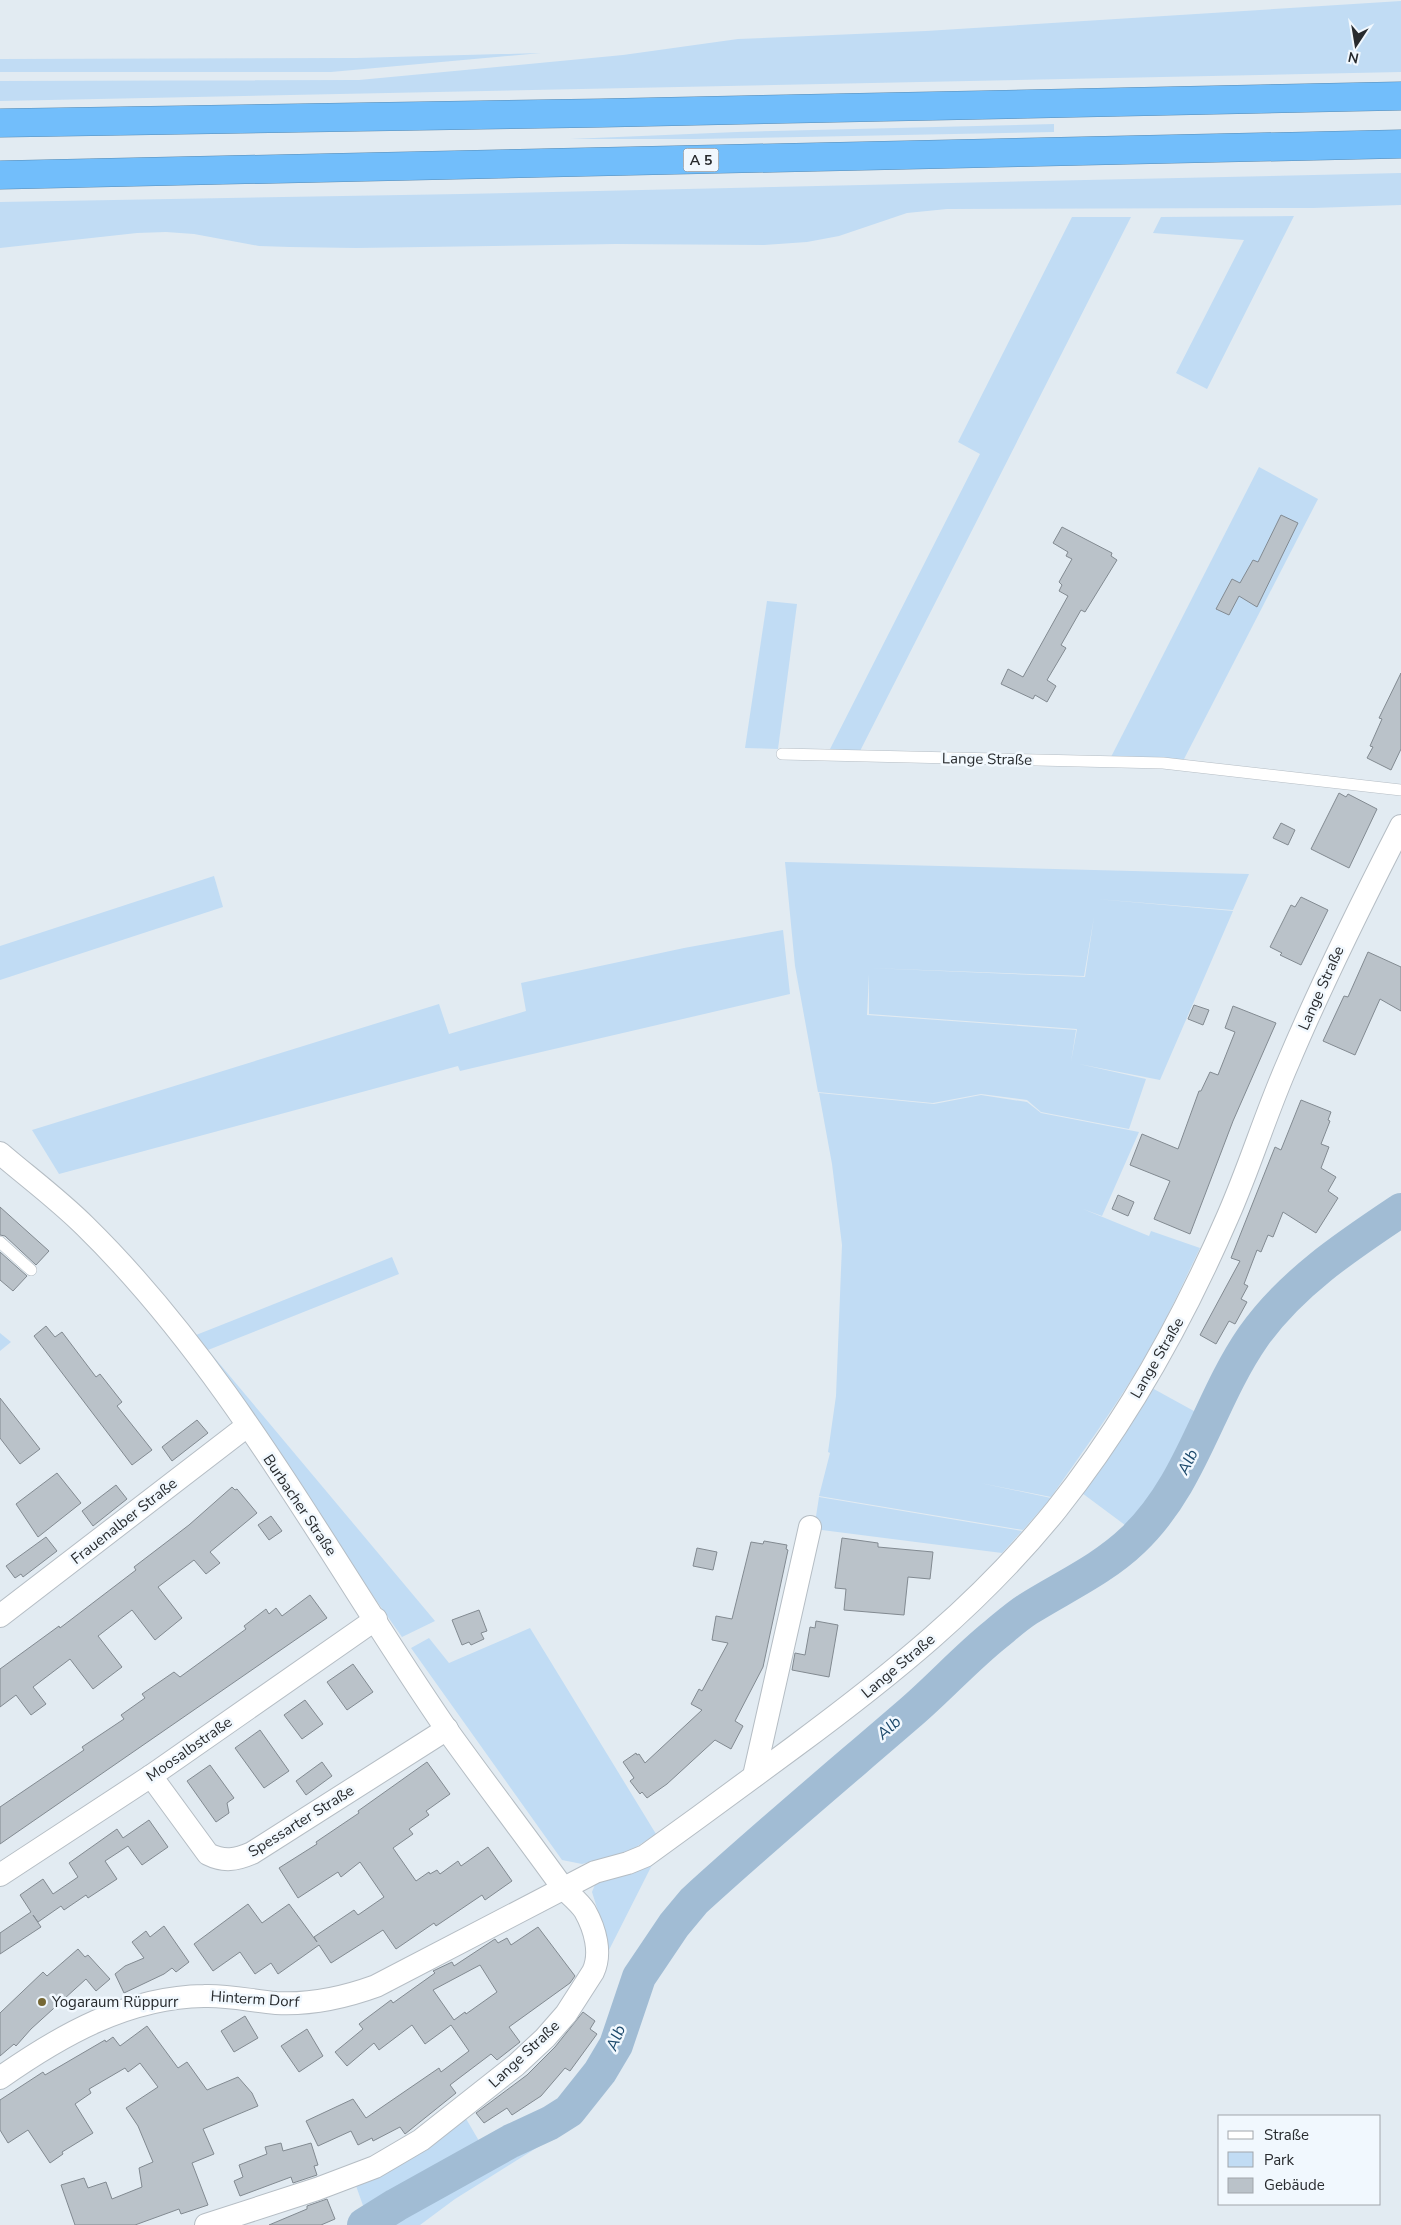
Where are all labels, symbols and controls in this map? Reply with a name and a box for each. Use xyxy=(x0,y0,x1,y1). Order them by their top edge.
north arrow xyxy=(1331,20,1381,70)
text: N xyxy=(1346,47,1361,68)
road number: A 5 xyxy=(684,148,718,172)
street label: Lange Straße xyxy=(942,748,1032,770)
street label: Lange Straße xyxy=(1294,943,1348,1033)
street label: Lange Straße xyxy=(1126,1314,1188,1402)
water label: Alb xyxy=(1172,1446,1204,1479)
street label: Burbacher Straße xyxy=(259,1450,341,1560)
street label: Frauenalber Straße xyxy=(67,1473,181,1569)
street label: Lange Straße xyxy=(857,1629,939,1703)
water label: Alb xyxy=(871,1711,906,1745)
street label: Moosalbstraße xyxy=(142,1712,236,1786)
street label: Spessarter Straße xyxy=(244,1780,358,1862)
street label: Hinterm Dorf xyxy=(210,1986,301,2012)
place label: Yogaraum Rüppurr xyxy=(51,1992,179,2012)
marker: Yogaraum Rüppurr xyxy=(36,1996,48,2008)
street label: Lange Straße xyxy=(484,2016,564,2092)
water label: Alb xyxy=(601,2022,631,2055)
legend xyxy=(1218,2115,1381,2205)
text: Straße xyxy=(1264,2125,1309,2145)
text: Park xyxy=(1264,2150,1294,2170)
text: Gebäude xyxy=(1264,2175,1325,2195)

